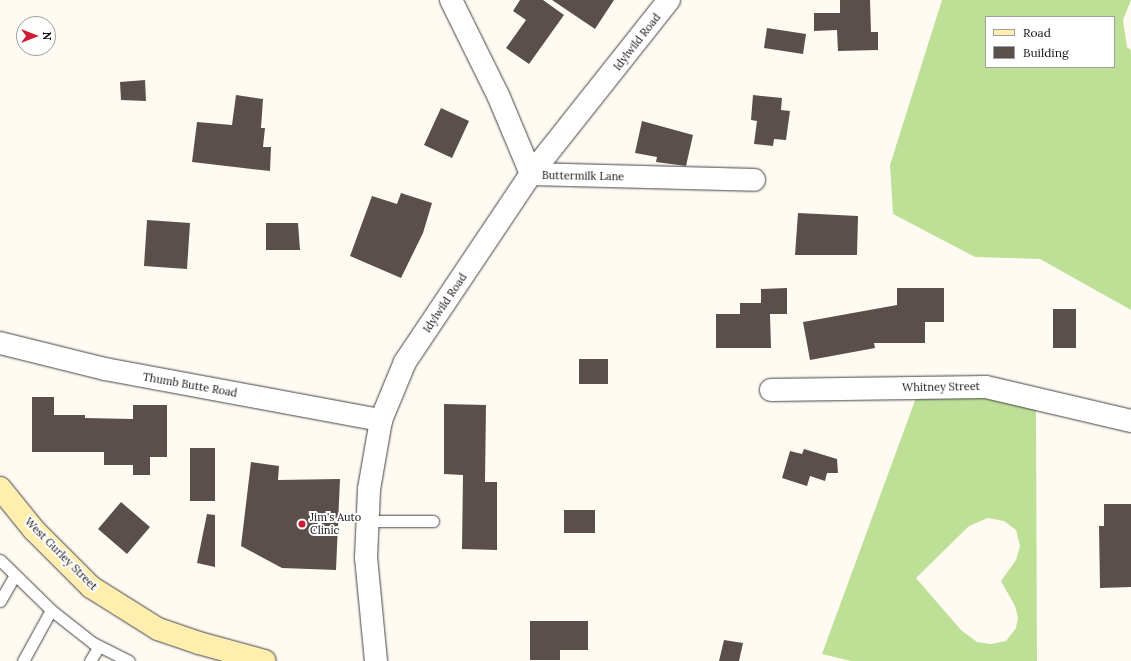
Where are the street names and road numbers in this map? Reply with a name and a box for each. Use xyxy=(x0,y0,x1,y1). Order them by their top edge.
street label: Idylwild Road xyxy=(611,11,663,73)
street label: Buttermilk Lane xyxy=(542,169,624,183)
street label: Idylwild Road xyxy=(420,271,470,335)
street label: Thumb Butte Road xyxy=(142,370,238,400)
street label: Whitney Street xyxy=(902,380,980,394)
street label: West Gurley Street xyxy=(22,515,100,593)

